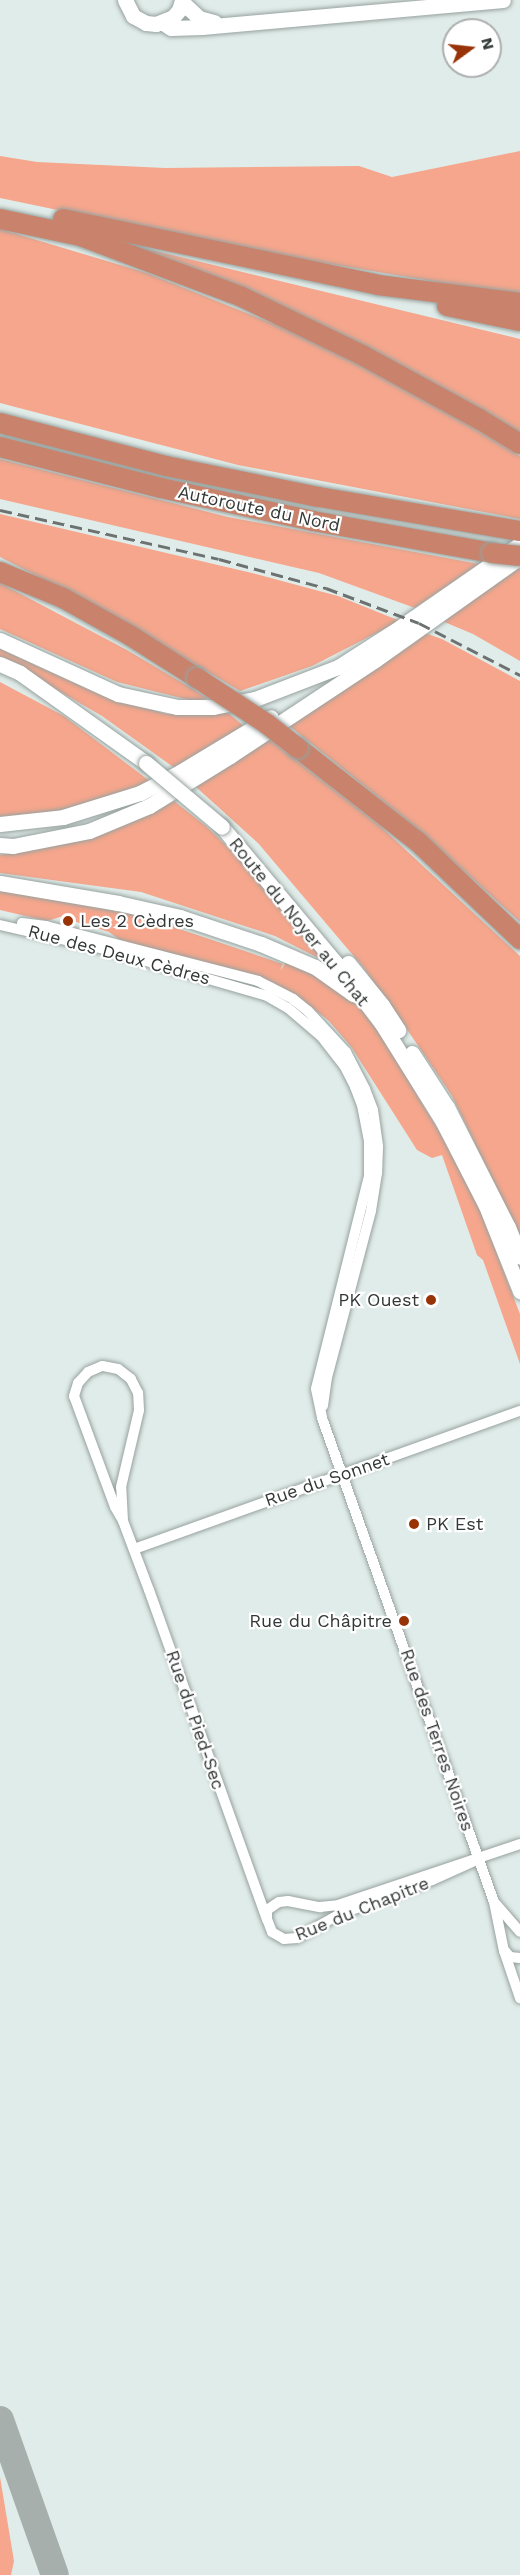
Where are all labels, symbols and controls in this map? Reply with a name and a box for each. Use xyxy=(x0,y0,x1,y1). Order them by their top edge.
north arrow xyxy=(442,18,502,78)
text: N xyxy=(477,36,499,52)
street label: Autoroute du Nord xyxy=(176,481,342,537)
street label: Route du Noyer au Chat xyxy=(224,833,374,1011)
place label: Les 2 Cèdres xyxy=(80,910,194,932)
marker: Les 2 Cèdres xyxy=(61,914,75,928)
street label: Rue des Deux Cèdres xyxy=(25,920,213,990)
place label: PK Ouest xyxy=(338,1289,419,1311)
marker: PK Ouest xyxy=(424,1293,438,1307)
street label: Rue du Sonnet xyxy=(262,1449,392,1511)
place label: PK Est xyxy=(426,1513,483,1535)
marker: PK Est xyxy=(407,1517,421,1531)
place label: Rue du Châpitre xyxy=(249,1610,392,1632)
marker: Rue du Châpitre xyxy=(397,1614,411,1628)
street label: Rue des Terres Noires xyxy=(396,1646,478,1834)
street label: Rue du Pied-Sec xyxy=(161,1647,229,1793)
street label: Rue du Chapitre xyxy=(292,1872,432,1946)

